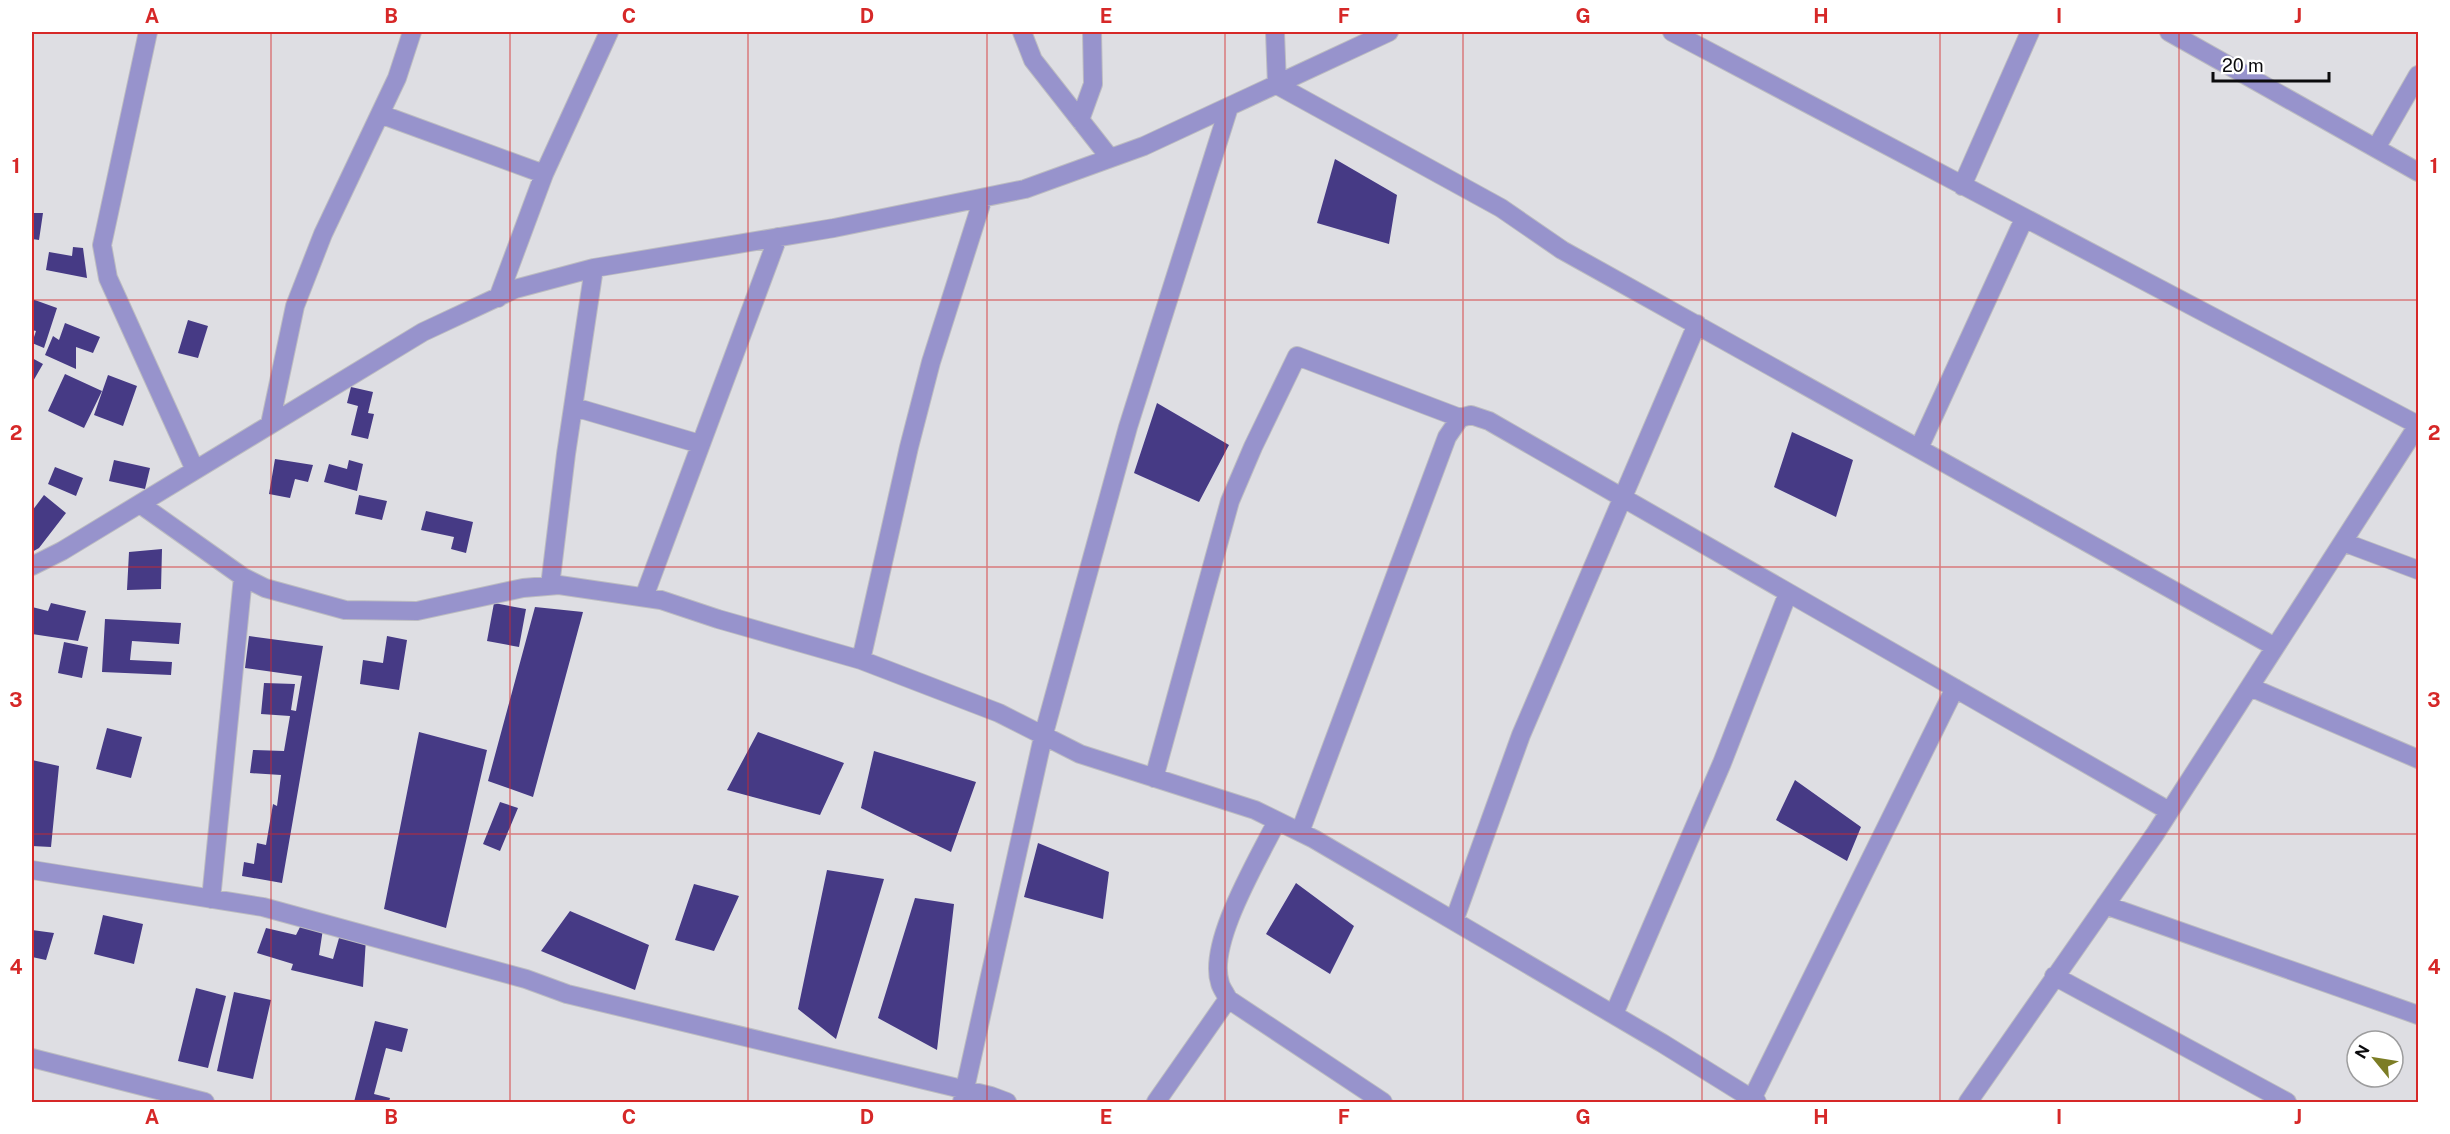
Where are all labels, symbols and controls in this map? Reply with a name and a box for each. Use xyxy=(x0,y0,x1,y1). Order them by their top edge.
text: A xyxy=(145,4,159,28)
text: B xyxy=(384,4,398,28)
text: C xyxy=(622,4,636,28)
text: D xyxy=(860,4,874,28)
text: E xyxy=(1100,4,1112,28)
text: F xyxy=(1338,4,1350,28)
text: G xyxy=(1575,4,1591,28)
text: H xyxy=(1813,4,1829,28)
text: I xyxy=(2056,4,2062,28)
text: J xyxy=(2294,4,2302,28)
scale bar xyxy=(2213,45,2328,83)
text: 20 m xyxy=(2222,55,2264,76)
text: 1 xyxy=(12,154,20,178)
text: 1 xyxy=(2430,154,2438,178)
text: 2 xyxy=(10,421,22,445)
text: 2 xyxy=(2428,421,2440,445)
text: 3 xyxy=(9,688,23,712)
text: 3 xyxy=(2427,688,2441,712)
text: 4 xyxy=(9,955,23,979)
text: 4 xyxy=(2427,955,2441,979)
north arrow xyxy=(2345,1029,2405,1089)
text: N xyxy=(2351,1042,2374,1062)
text: A xyxy=(145,1105,159,1129)
text: B xyxy=(384,1105,398,1129)
text: C xyxy=(622,1105,636,1129)
text: D xyxy=(860,1105,874,1129)
text: E xyxy=(1100,1105,1112,1129)
text: F xyxy=(1338,1105,1350,1129)
text: G xyxy=(1575,1105,1591,1129)
text: H xyxy=(1813,1105,1829,1129)
text: I xyxy=(2056,1105,2062,1129)
text: J xyxy=(2294,1105,2302,1129)

